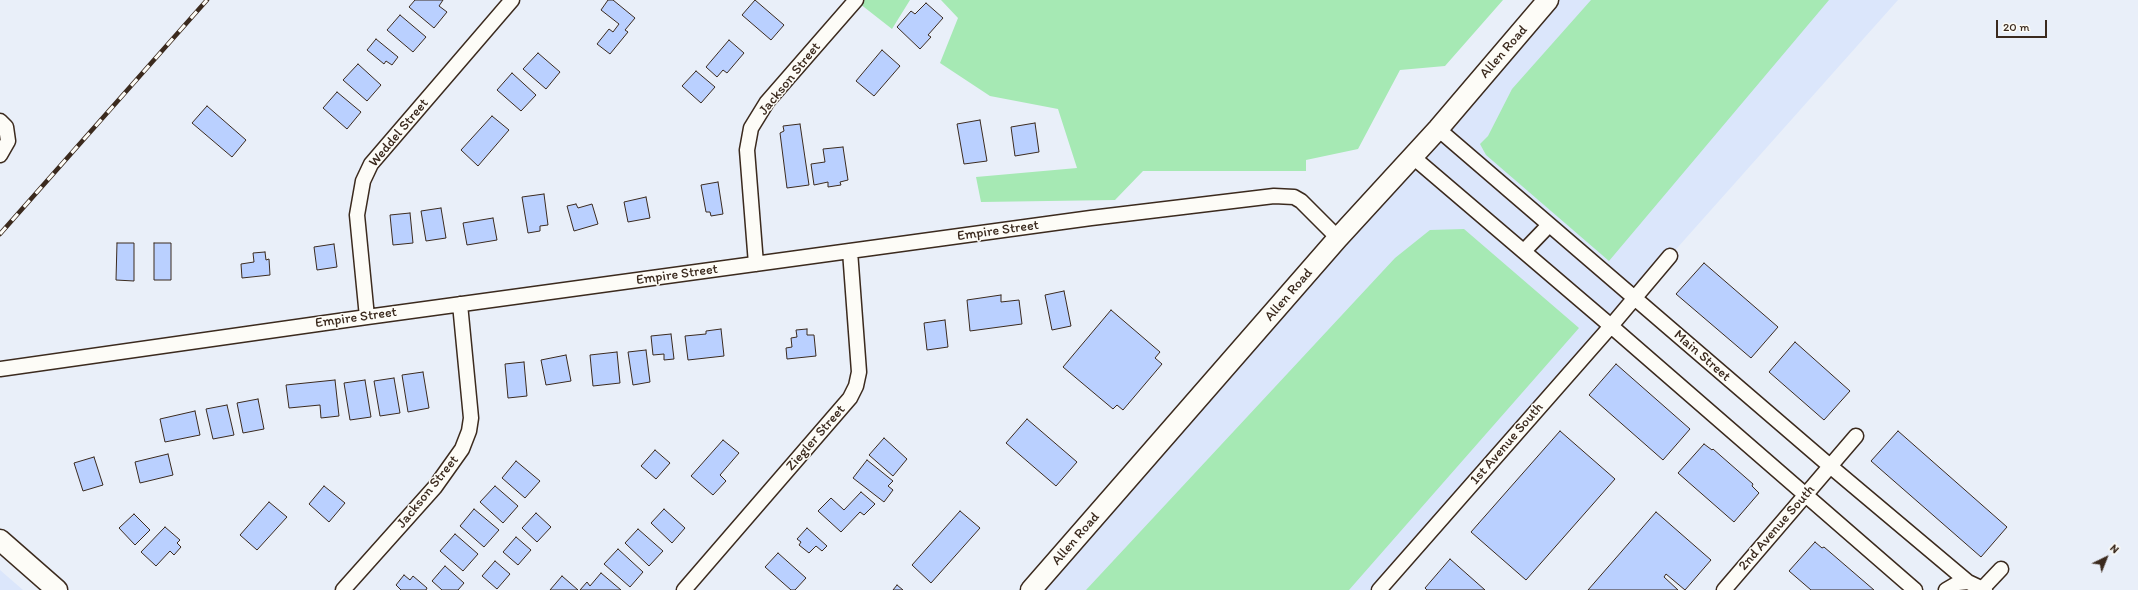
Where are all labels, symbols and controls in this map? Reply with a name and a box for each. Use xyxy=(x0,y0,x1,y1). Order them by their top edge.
scale bar xyxy=(1998,12,2049,38)
text: 20 m xyxy=(2003,20,2030,34)
street label: Allen Road xyxy=(1476,22,1532,82)
street label: Jackson Street xyxy=(755,39,825,119)
street label: Weddel Street xyxy=(366,95,432,171)
street label: Empire Street xyxy=(956,217,1040,245)
street label: Empire Street xyxy=(635,261,719,289)
street label: Allen Road xyxy=(1261,265,1317,325)
street label: Empire Street xyxy=(314,304,398,332)
street label: Main Street xyxy=(1670,327,1734,385)
street label: 1st Avenue South xyxy=(1467,400,1547,488)
street label: Ziegler Street xyxy=(783,402,849,474)
street label: Jackson Street xyxy=(393,452,463,532)
street label: 2nd Avenue South xyxy=(1735,482,1819,574)
street label: Allen Road xyxy=(1048,509,1104,569)
north arrow xyxy=(2086,538,2126,578)
text: N xyxy=(2107,542,2122,556)

